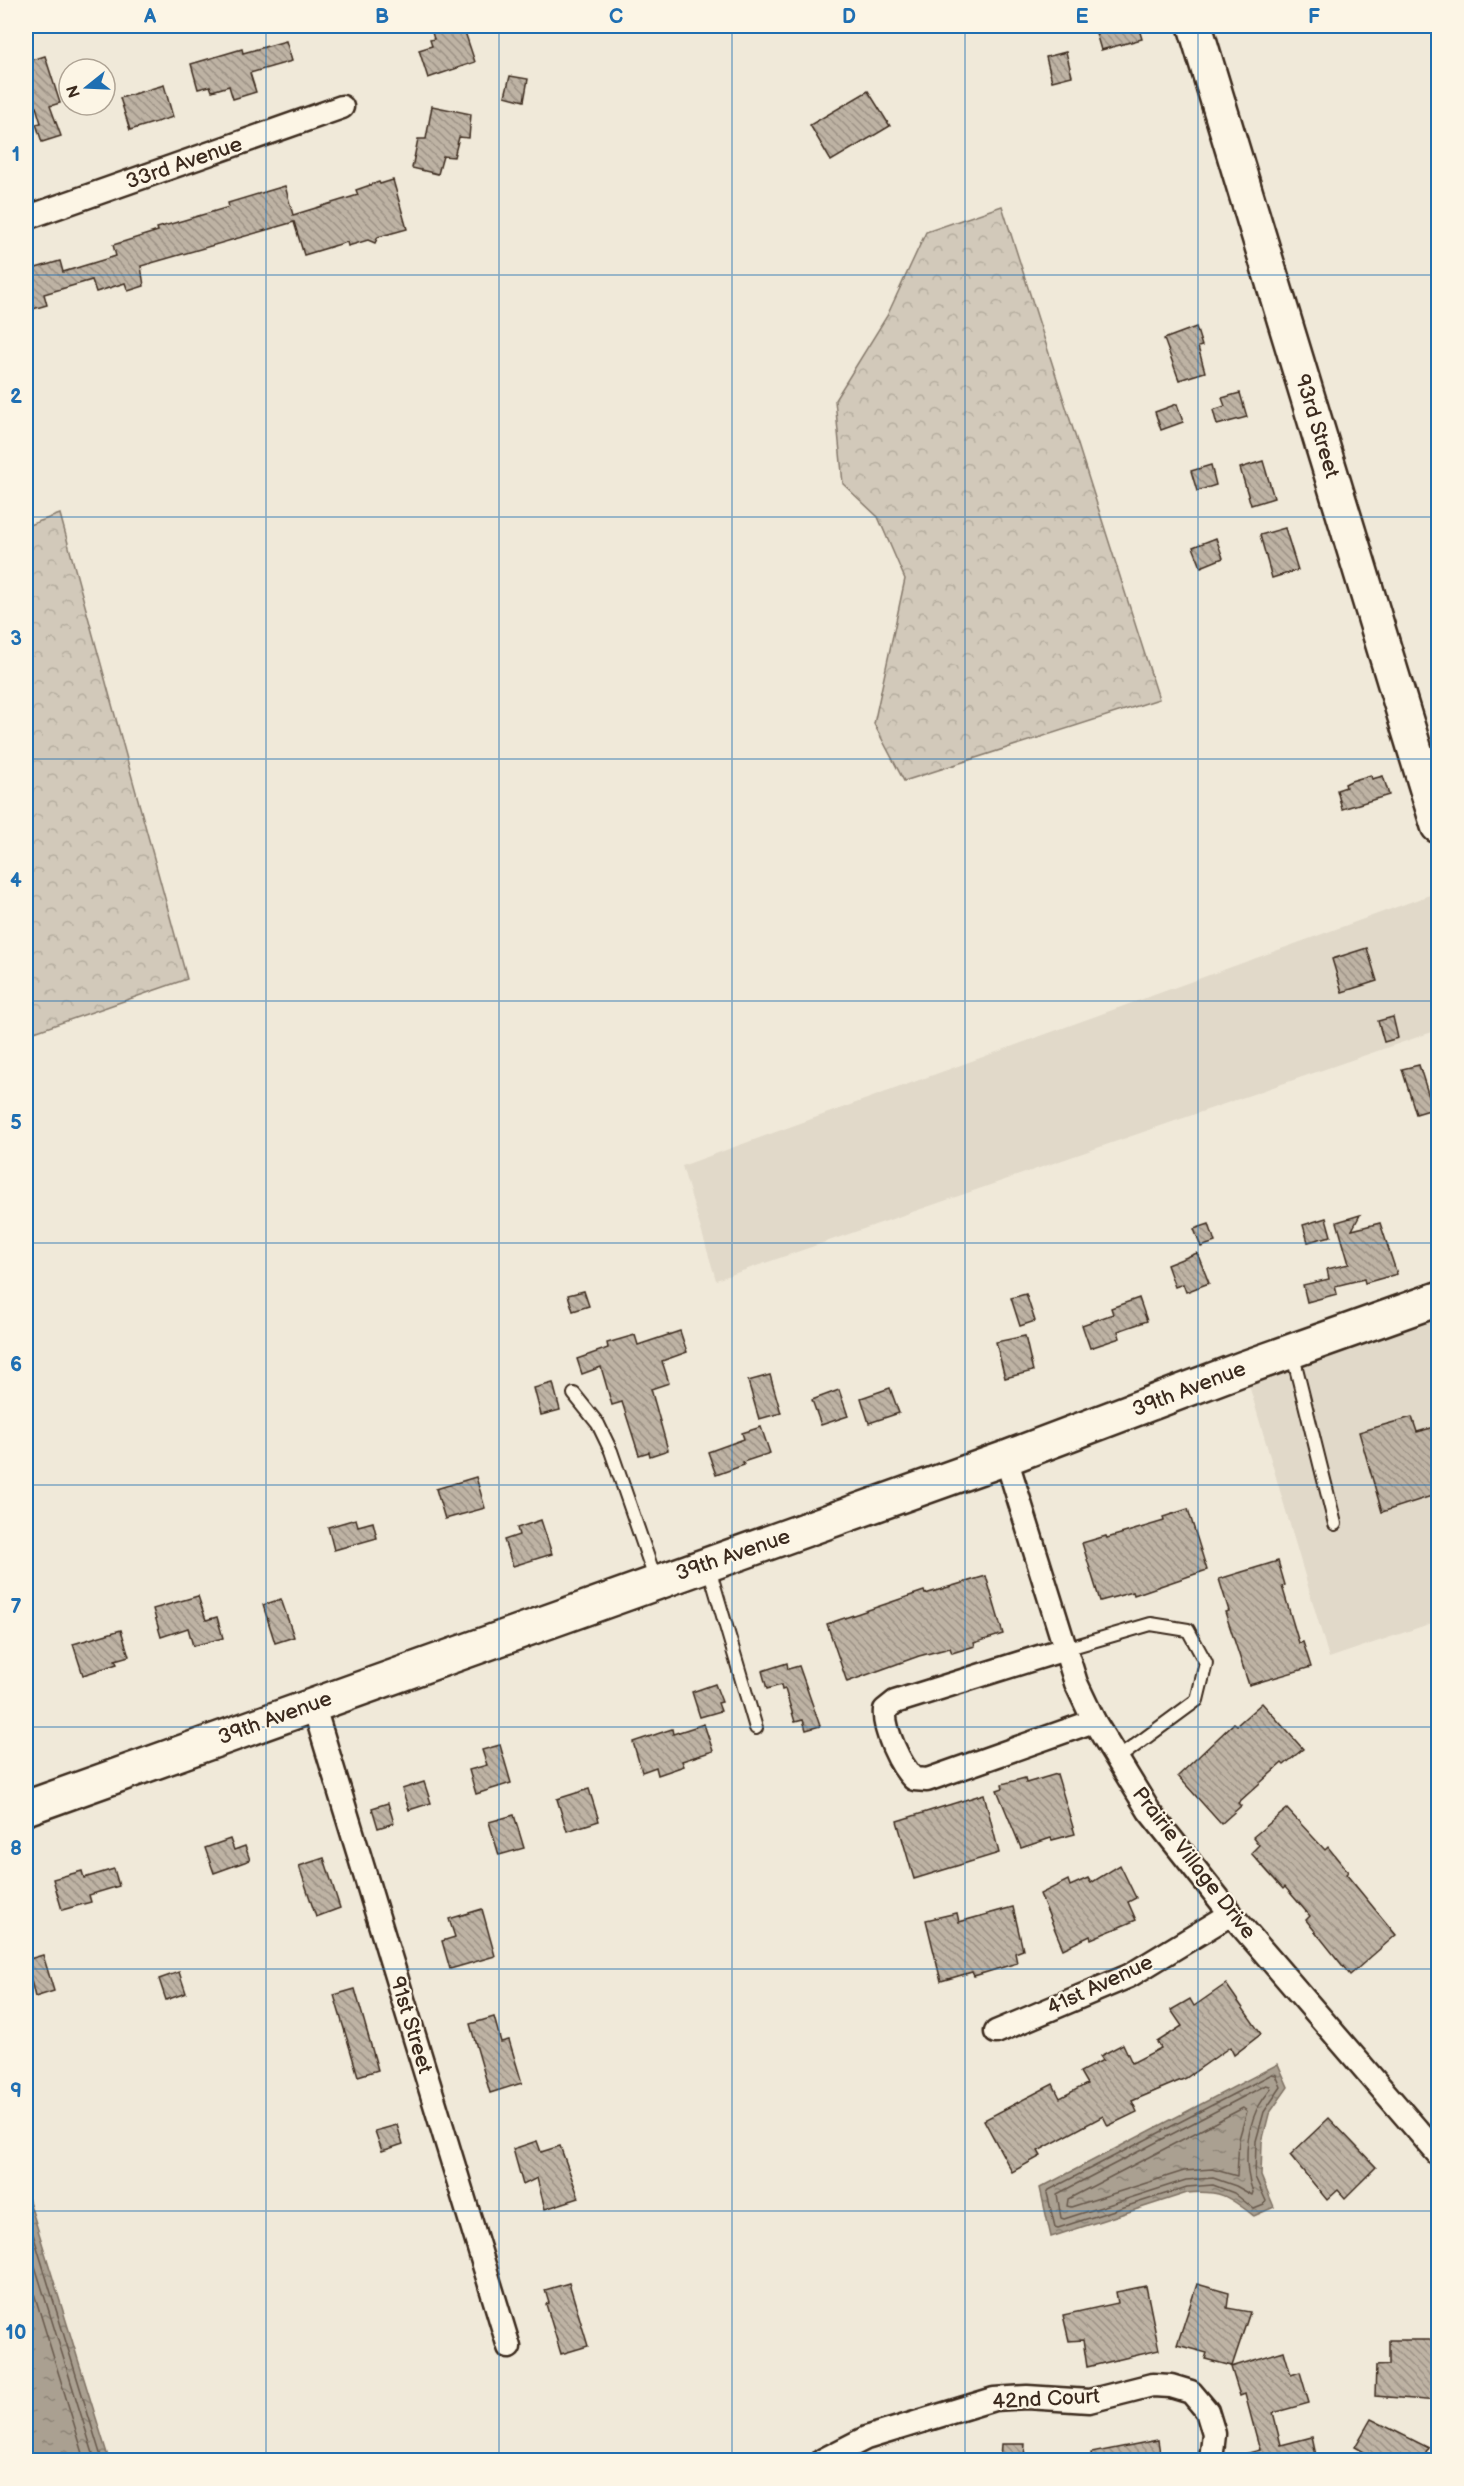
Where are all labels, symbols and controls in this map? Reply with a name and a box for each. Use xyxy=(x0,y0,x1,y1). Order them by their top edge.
text: A xyxy=(143,5,157,29)
text: B xyxy=(375,5,389,29)
text: C xyxy=(609,5,623,29)
text: D xyxy=(842,5,856,29)
text: E xyxy=(1076,5,1089,29)
text: F xyxy=(1308,5,1320,29)
north arrow xyxy=(57,57,117,117)
text: N xyxy=(63,83,85,100)
street label: 33rd Avenue xyxy=(123,131,245,195)
text: 1 xyxy=(12,143,20,167)
street label: 93rd Street xyxy=(1289,371,1345,481)
text: 2 xyxy=(10,385,22,409)
text: 3 xyxy=(10,627,22,651)
text: 4 xyxy=(10,869,22,893)
text: 5 xyxy=(10,1111,22,1135)
text: 6 xyxy=(10,1353,22,1377)
street label: 39th Avenue xyxy=(1129,1356,1249,1422)
street label: 39th Avenue xyxy=(673,1524,793,1586)
text: 7 xyxy=(10,1595,22,1619)
street label: 39th Avenue xyxy=(215,1686,335,1750)
street label: Prairie Village Drive xyxy=(1127,1782,1261,1944)
text: 8 xyxy=(10,1837,22,1861)
street label: 41st Avenue xyxy=(1043,1950,1157,2020)
street label: 91st Street xyxy=(384,1974,438,2077)
text: 9 xyxy=(10,2079,22,2103)
text: 10 xyxy=(6,2321,26,2345)
street label: 42nd Court xyxy=(992,2384,1101,2414)

